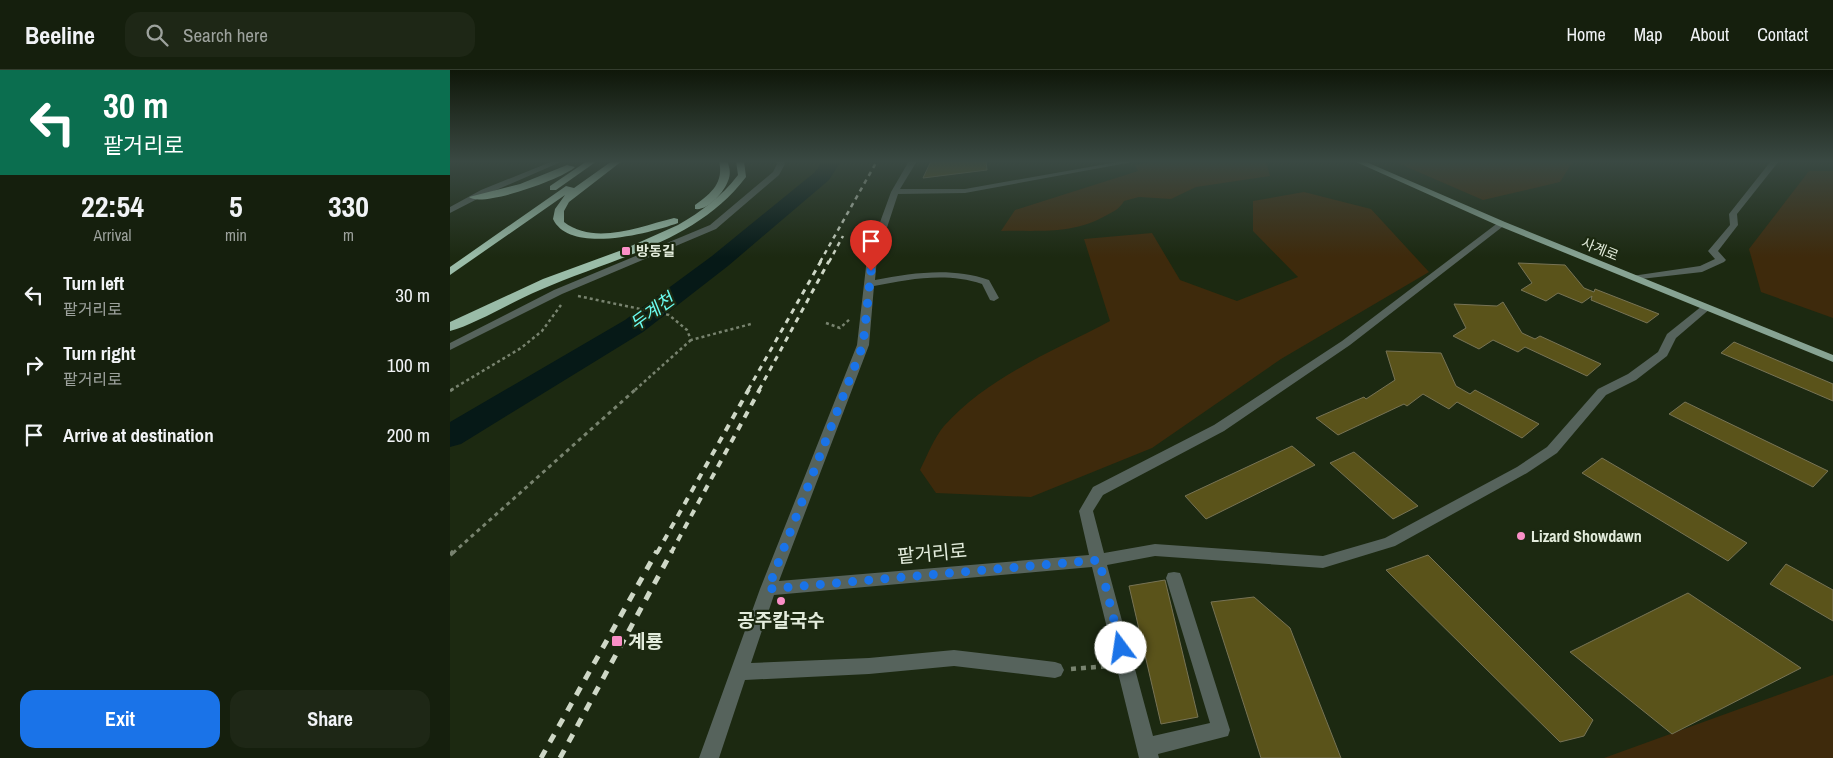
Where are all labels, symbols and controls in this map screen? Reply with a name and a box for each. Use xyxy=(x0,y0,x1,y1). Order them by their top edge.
search box xyxy=(125,12,475,57)
text: Beeline xyxy=(25,19,95,51)
icon: search xyxy=(143,21,171,49)
text: Search here xyxy=(183,22,268,48)
text: Home xyxy=(1566,22,1606,47)
text: Map xyxy=(1634,22,1663,47)
text: About xyxy=(1691,22,1729,47)
text: Contact xyxy=(1757,22,1808,47)
text: 30 m xyxy=(103,82,168,129)
icon: left xyxy=(20,90,85,155)
text: 팥거리로 xyxy=(103,130,184,160)
text: 22:54 xyxy=(81,186,144,226)
text: 5 xyxy=(229,186,243,226)
text: 330 xyxy=(328,186,369,226)
pin xyxy=(850,220,892,271)
text: Arrival xyxy=(94,224,131,246)
text: min xyxy=(225,224,247,246)
text: m xyxy=(343,224,354,246)
icon: arrive xyxy=(857,227,885,255)
street label: 사계로 xyxy=(1579,233,1621,265)
place label: 방동길 xyxy=(636,242,675,260)
marker: 방동길 xyxy=(620,245,632,257)
text: Turn left xyxy=(63,270,124,296)
icon: left xyxy=(20,281,48,309)
text: 30 m xyxy=(395,282,430,308)
water label: 두계천 xyxy=(624,285,681,336)
text: 팥거리로 xyxy=(63,298,122,320)
text: Turn right xyxy=(63,340,135,366)
icon: right xyxy=(20,351,48,379)
text: 100 m xyxy=(387,352,430,378)
text: 팥거리로 xyxy=(63,368,122,390)
icon: arrive xyxy=(20,421,48,449)
text: Arrive at destination xyxy=(63,422,214,448)
text: 200 m xyxy=(387,422,430,448)
place label: Lizard Showdawn xyxy=(1531,525,1642,547)
marker: Lizard Showdawn xyxy=(1515,530,1527,542)
street label: 팥거리로 xyxy=(896,537,968,569)
marker: 공주칼국수 xyxy=(775,595,787,607)
place label: 공주칼국수 xyxy=(737,607,825,633)
position arrow xyxy=(1094,621,1146,673)
place label: 계룡 xyxy=(628,628,663,654)
marker: 계룡 xyxy=(610,634,624,648)
button: Exit xyxy=(20,690,220,748)
button: Share xyxy=(230,690,430,748)

